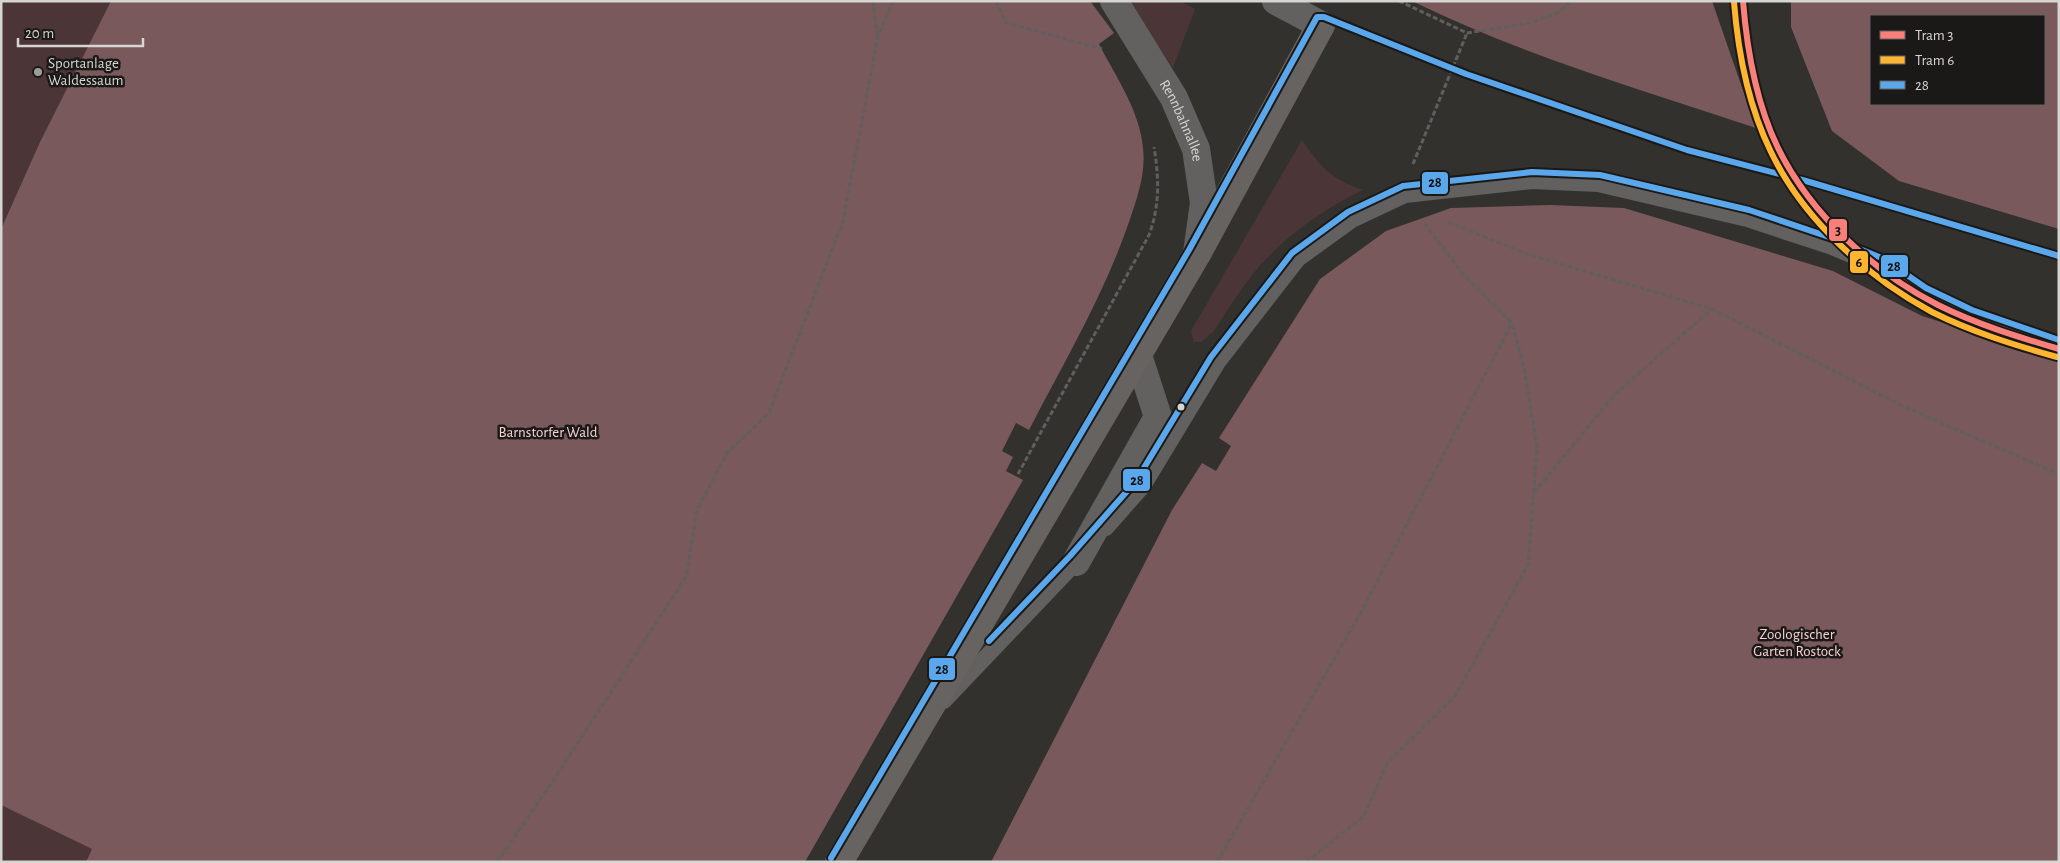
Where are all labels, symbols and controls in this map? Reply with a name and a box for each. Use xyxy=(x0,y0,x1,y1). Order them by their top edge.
scale bar xyxy=(18,15,142,47)
legend xyxy=(1870,15,2045,105)
text: 20 m xyxy=(25,26,54,41)
text: Tram 3 xyxy=(1915,28,1954,43)
text: Tram 6 xyxy=(1915,53,1954,68)
place label: Sportanlage Waldessaum xyxy=(48,56,123,88)
marker: Sportanlage Waldessaum xyxy=(32,66,44,78)
street label: Rennbahnallee xyxy=(1157,77,1205,163)
text: 28 xyxy=(1915,78,1929,93)
line badge: 28 xyxy=(1421,171,1449,195)
text: 28 xyxy=(1428,176,1442,190)
line badge: 3 xyxy=(1828,218,1848,242)
text: 3 xyxy=(1835,224,1841,238)
line badge: 6 xyxy=(1849,250,1869,274)
line badge: 28 xyxy=(1880,254,1909,278)
text: 6 xyxy=(1856,256,1863,270)
text: 28 xyxy=(1887,260,1901,274)
unlabelled marker xyxy=(1176,402,1186,412)
park label: Barnstorfer Wald xyxy=(498,425,598,440)
line badge: 28 xyxy=(1122,468,1151,492)
text: 28 xyxy=(1130,474,1144,488)
park label: Zoologischer Garten Rostock xyxy=(1753,627,1841,659)
line badge: 28 xyxy=(928,657,956,681)
text: 28 xyxy=(935,663,949,677)

